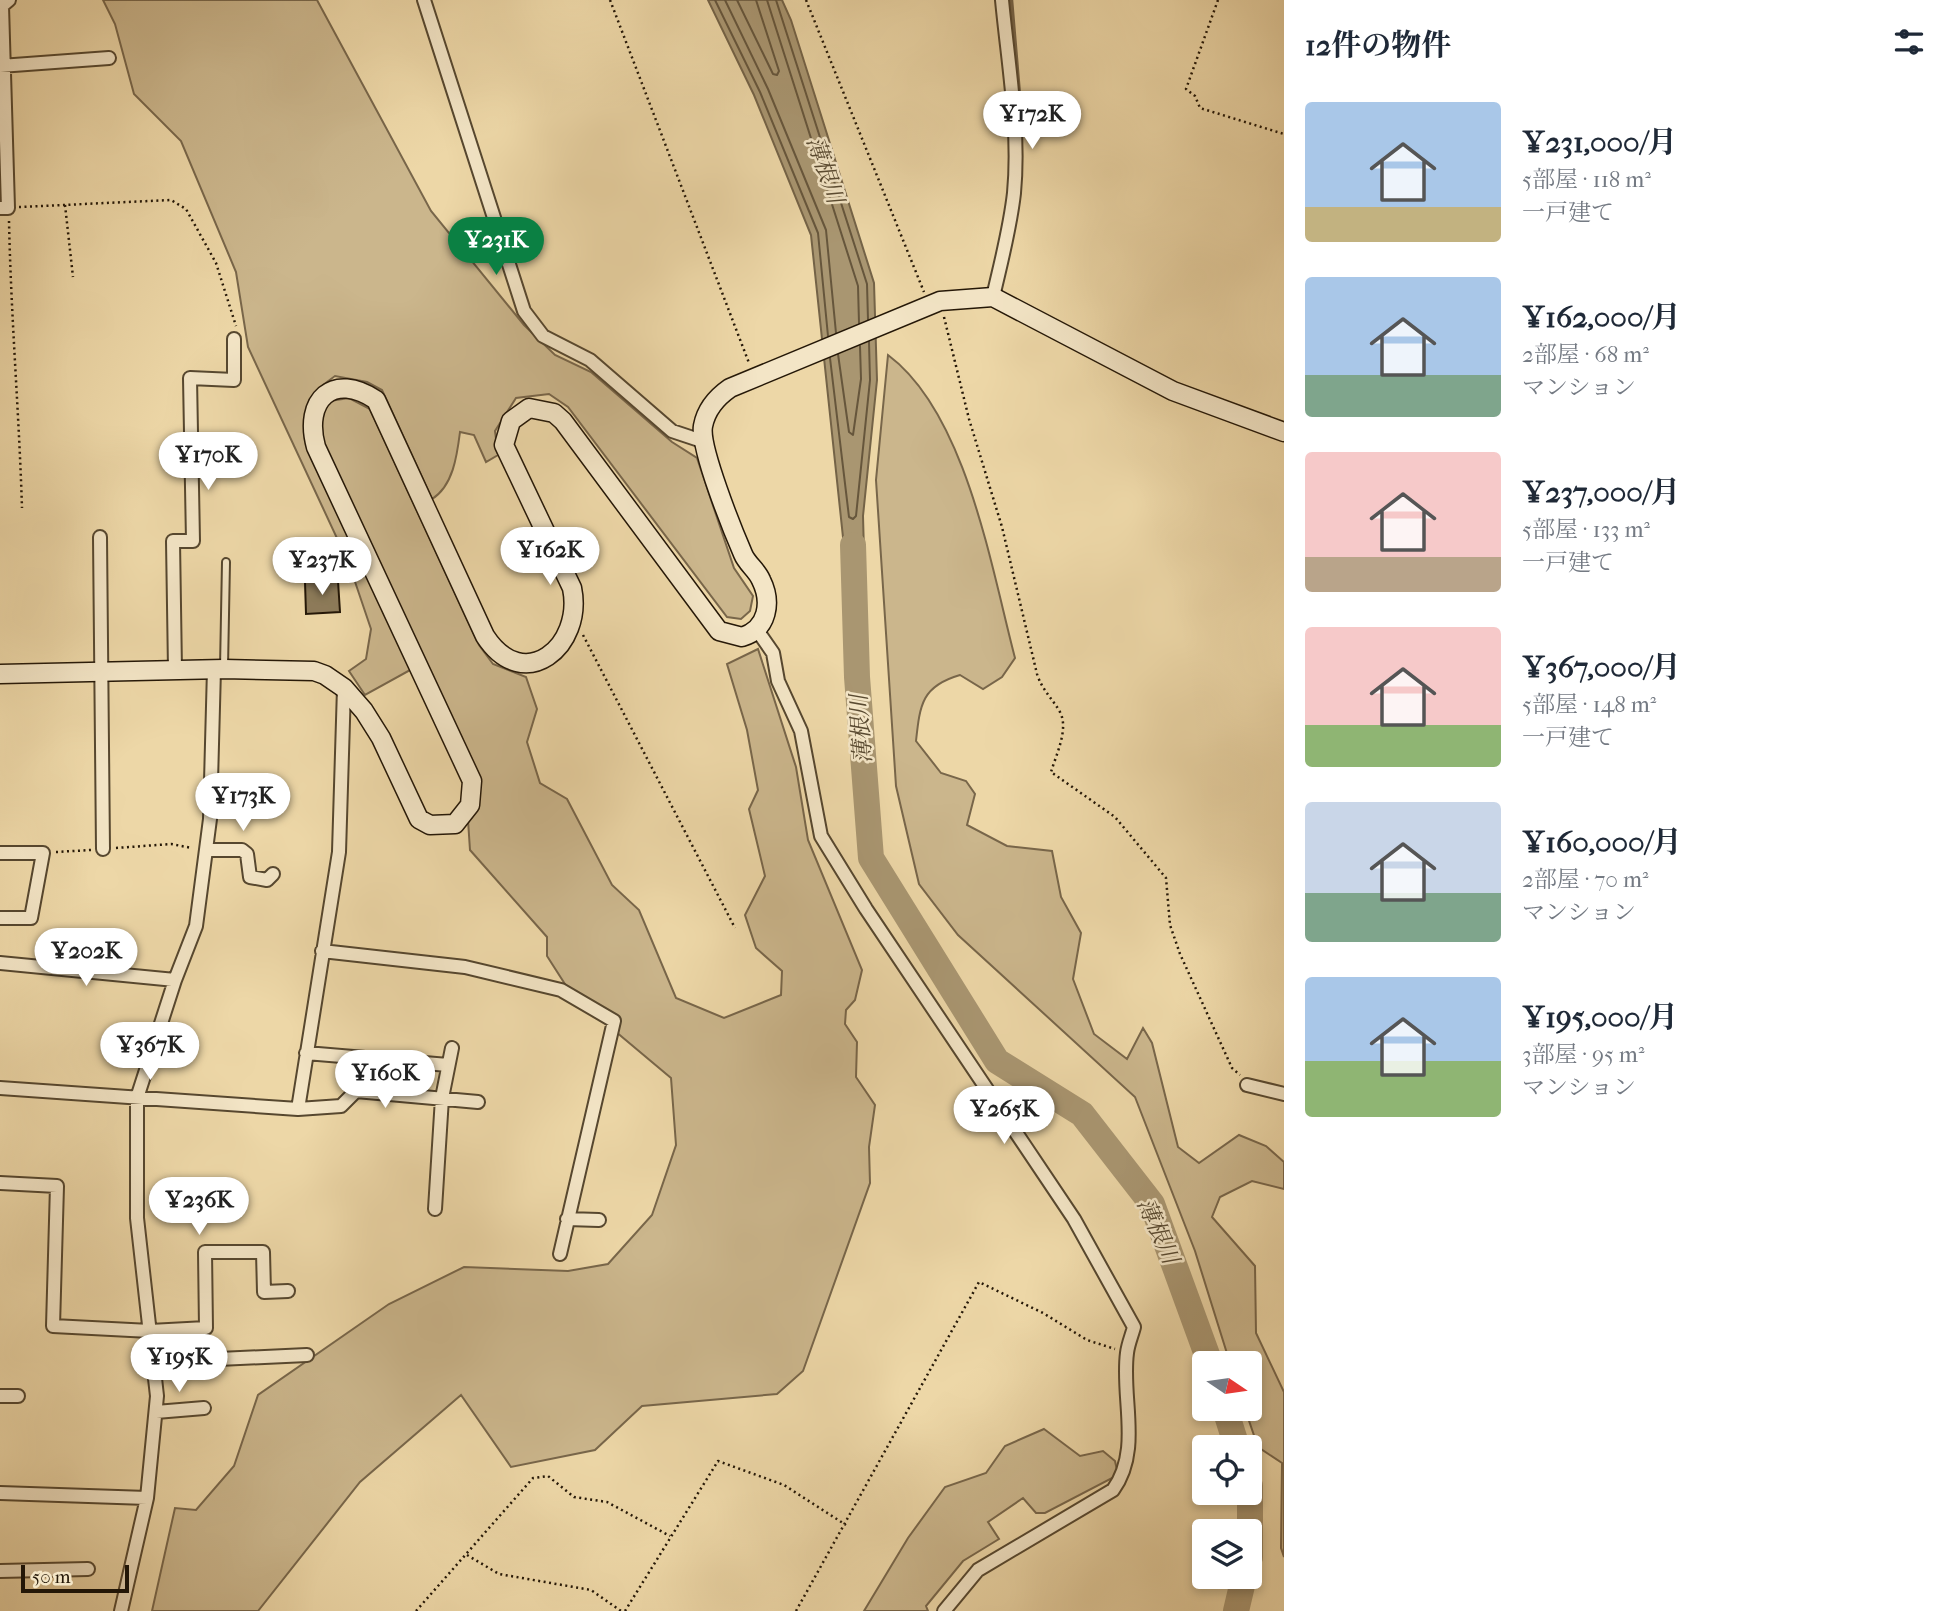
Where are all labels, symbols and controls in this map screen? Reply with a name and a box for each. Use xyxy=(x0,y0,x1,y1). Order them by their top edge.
icon: filters xyxy=(1890,23,1928,61)
text: 12件の物件 xyxy=(1305,28,1451,63)
pin: ¥172K xyxy=(983,92,1081,151)
text: ¥172K xyxy=(999,100,1065,127)
text: ¥231,000/月 xyxy=(1522,125,1677,160)
icon: home xyxy=(1361,130,1445,214)
water label: 薄根川 xyxy=(801,133,850,210)
text: 5部屋 · 118 m² xyxy=(1522,166,1651,193)
text: 一戸建て xyxy=(1522,199,1614,226)
pin: ¥231K xyxy=(447,218,545,277)
text: ¥231K xyxy=(464,226,528,253)
text: ¥162,000/月 xyxy=(1522,300,1681,335)
icon: home xyxy=(1361,305,1445,389)
text: 2部屋 · 68 m² xyxy=(1522,341,1649,368)
text: マンション xyxy=(1522,374,1636,401)
pin: ¥170K xyxy=(159,433,257,492)
text: ¥170K xyxy=(175,441,241,468)
text: ¥237,000/月 xyxy=(1522,475,1680,510)
icon: home xyxy=(1361,480,1445,564)
text: 5部屋 · 133 m² xyxy=(1522,516,1650,543)
pin: ¥162K xyxy=(501,528,599,587)
text: ¥162K xyxy=(517,536,584,563)
pin: ¥237K xyxy=(273,538,371,597)
text: ¥237K xyxy=(289,546,355,573)
text: 一戸建て xyxy=(1522,549,1614,576)
text: ¥367,000/月 xyxy=(1522,650,1681,685)
icon: home xyxy=(1361,655,1445,739)
water label: 薄根川 xyxy=(845,691,877,764)
text: 5部屋 · 148 m² xyxy=(1522,691,1656,718)
text: 一戸建て xyxy=(1522,724,1614,751)
pin: ¥173K xyxy=(194,774,292,833)
text: ¥173K xyxy=(211,782,275,809)
text: ¥160,000/月 xyxy=(1522,825,1682,860)
icon: home xyxy=(1361,830,1445,914)
text: 2部屋 · 70 m² xyxy=(1522,866,1649,893)
text: マンション xyxy=(1522,899,1636,926)
pin: ¥202K xyxy=(37,928,135,988)
text: ¥202K xyxy=(51,937,121,964)
text: ¥195,000/月 xyxy=(1522,1000,1678,1035)
icon: home xyxy=(1361,1005,1445,1089)
pin: ¥367K xyxy=(101,1023,199,1082)
text: ¥367K xyxy=(116,1031,184,1058)
text: 3部屋 · 95 m² xyxy=(1522,1041,1644,1068)
pin: ¥160K xyxy=(336,1050,434,1110)
text: ¥160K xyxy=(351,1059,419,1086)
text: マンション xyxy=(1522,1074,1636,1101)
pin: ¥265K xyxy=(955,1086,1053,1146)
text: ¥265K xyxy=(970,1095,1038,1122)
pin: ¥236K xyxy=(150,1178,248,1237)
text: ¥236K xyxy=(165,1186,233,1213)
water label: 薄根川 xyxy=(1132,1194,1186,1271)
pin: ¥195K xyxy=(130,1334,228,1394)
text: ¥195K xyxy=(147,1343,211,1370)
north arrow xyxy=(1192,1351,1262,1421)
map controls xyxy=(1192,1351,1262,1589)
button: locate xyxy=(1192,1435,1262,1505)
button: layers xyxy=(1192,1519,1262,1589)
scale bar xyxy=(21,1562,130,1594)
text: 50 m xyxy=(32,1566,71,1588)

